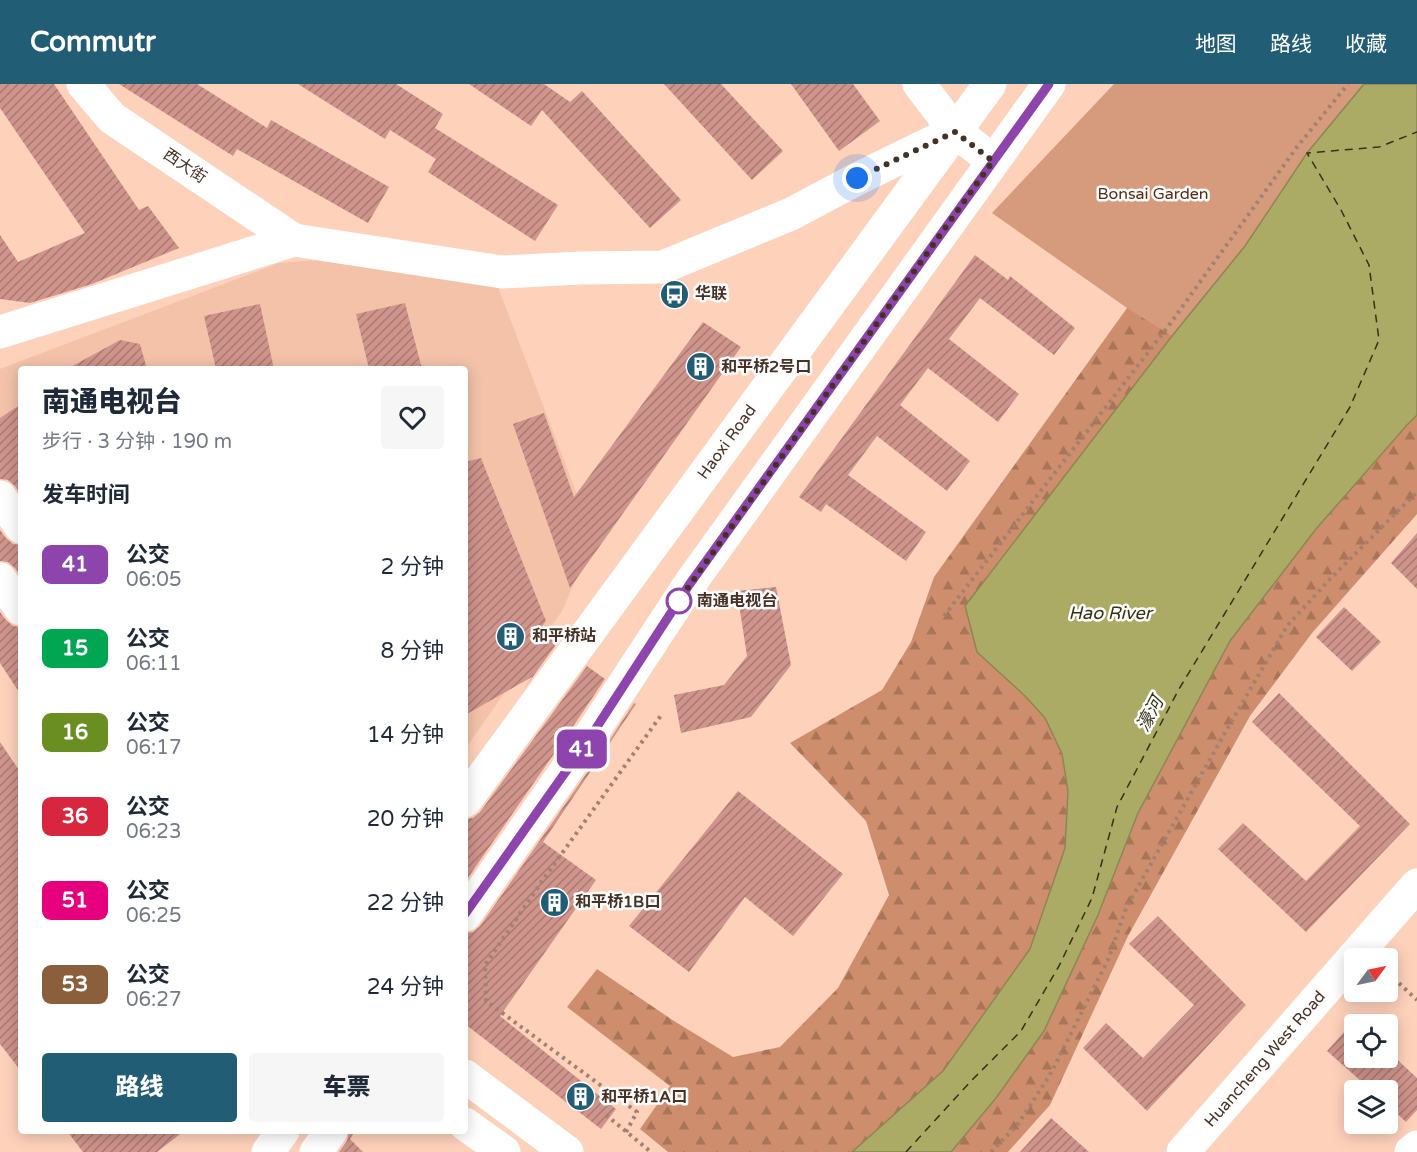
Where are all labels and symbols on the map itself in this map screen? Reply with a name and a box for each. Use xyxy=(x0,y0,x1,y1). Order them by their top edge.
street label: 西大街 xyxy=(160,144,210,188)
your location xyxy=(842,163,872,193)
park label: Bonsai Garden xyxy=(1097,184,1209,204)
bus stop icon: 华联 xyxy=(658,278,690,310)
place label: 华联 xyxy=(695,284,727,304)
building icon: 和平桥2号口 xyxy=(684,351,716,383)
place label: 和平桥2号口 xyxy=(721,357,811,377)
street label: Haoxi Road xyxy=(693,401,761,483)
marker: 南通电视台 xyxy=(666,588,692,614)
place label: 南通电视台 xyxy=(697,591,777,611)
water label: Hao River xyxy=(1068,602,1154,624)
building icon: 和平桥站 xyxy=(495,620,527,652)
place label: 和平桥站 xyxy=(532,626,596,646)
water label: 濠河 xyxy=(1132,690,1170,735)
line badge: 41 xyxy=(555,730,609,768)
building icon: 和平桥1B口 xyxy=(538,886,570,918)
place label: 和平桥1B口 xyxy=(575,892,660,912)
north arrow xyxy=(1344,948,1398,1002)
street label: Huancheng West Road xyxy=(1200,987,1330,1131)
building icon: 和平桥1A口 xyxy=(564,1081,596,1113)
place label: 和平桥1A口 xyxy=(601,1087,687,1107)

